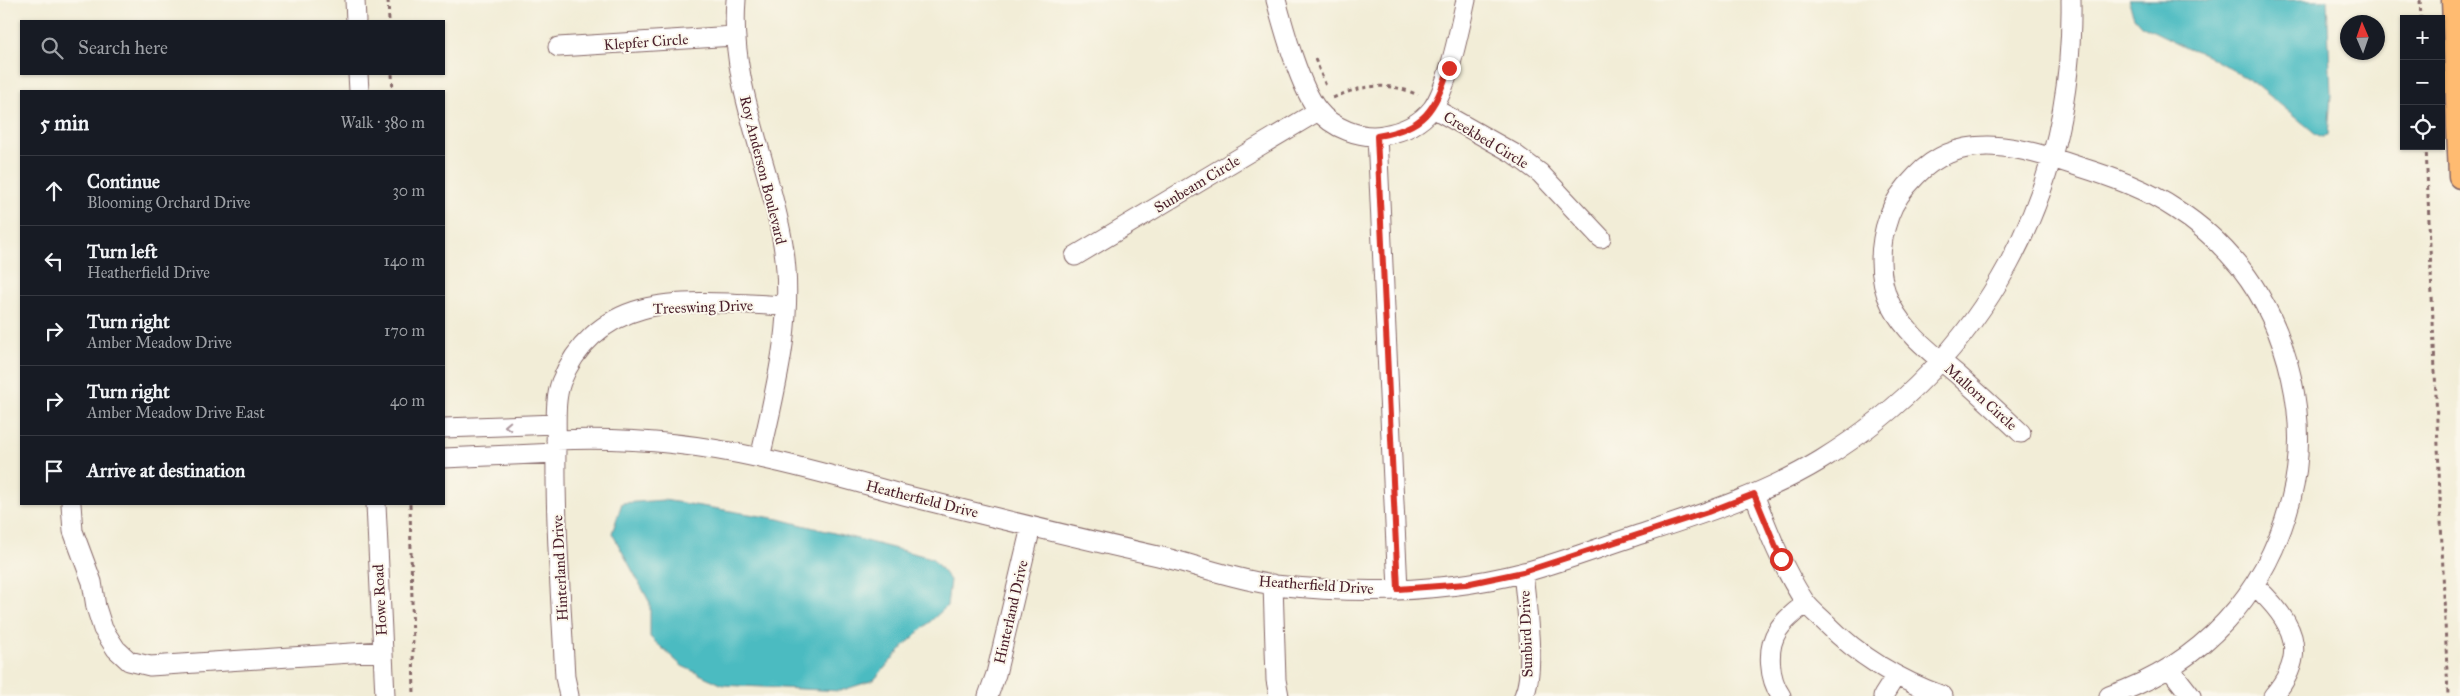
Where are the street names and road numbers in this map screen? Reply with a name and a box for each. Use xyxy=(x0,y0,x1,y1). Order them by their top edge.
street label: Klepfer Circle xyxy=(603,30,689,54)
street label: Roy Anderson Boulevard xyxy=(736,94,790,247)
street label: Creekbed Circle xyxy=(1440,108,1532,172)
street label: Sunbeam Circle xyxy=(1151,151,1243,217)
street label: Treeswing Drive xyxy=(653,296,753,318)
street label: Mallorn Circle xyxy=(1941,360,2021,434)
street label: Heatherfield Drive xyxy=(864,476,980,522)
street label: Hinterland Drive xyxy=(548,515,572,621)
street label: Hinterland Drive xyxy=(990,558,1032,666)
street label: Howe Road xyxy=(369,563,391,636)
street label: Heatherfield Drive xyxy=(1258,572,1374,598)
street label: Sunbird Drive xyxy=(1515,590,1537,678)

